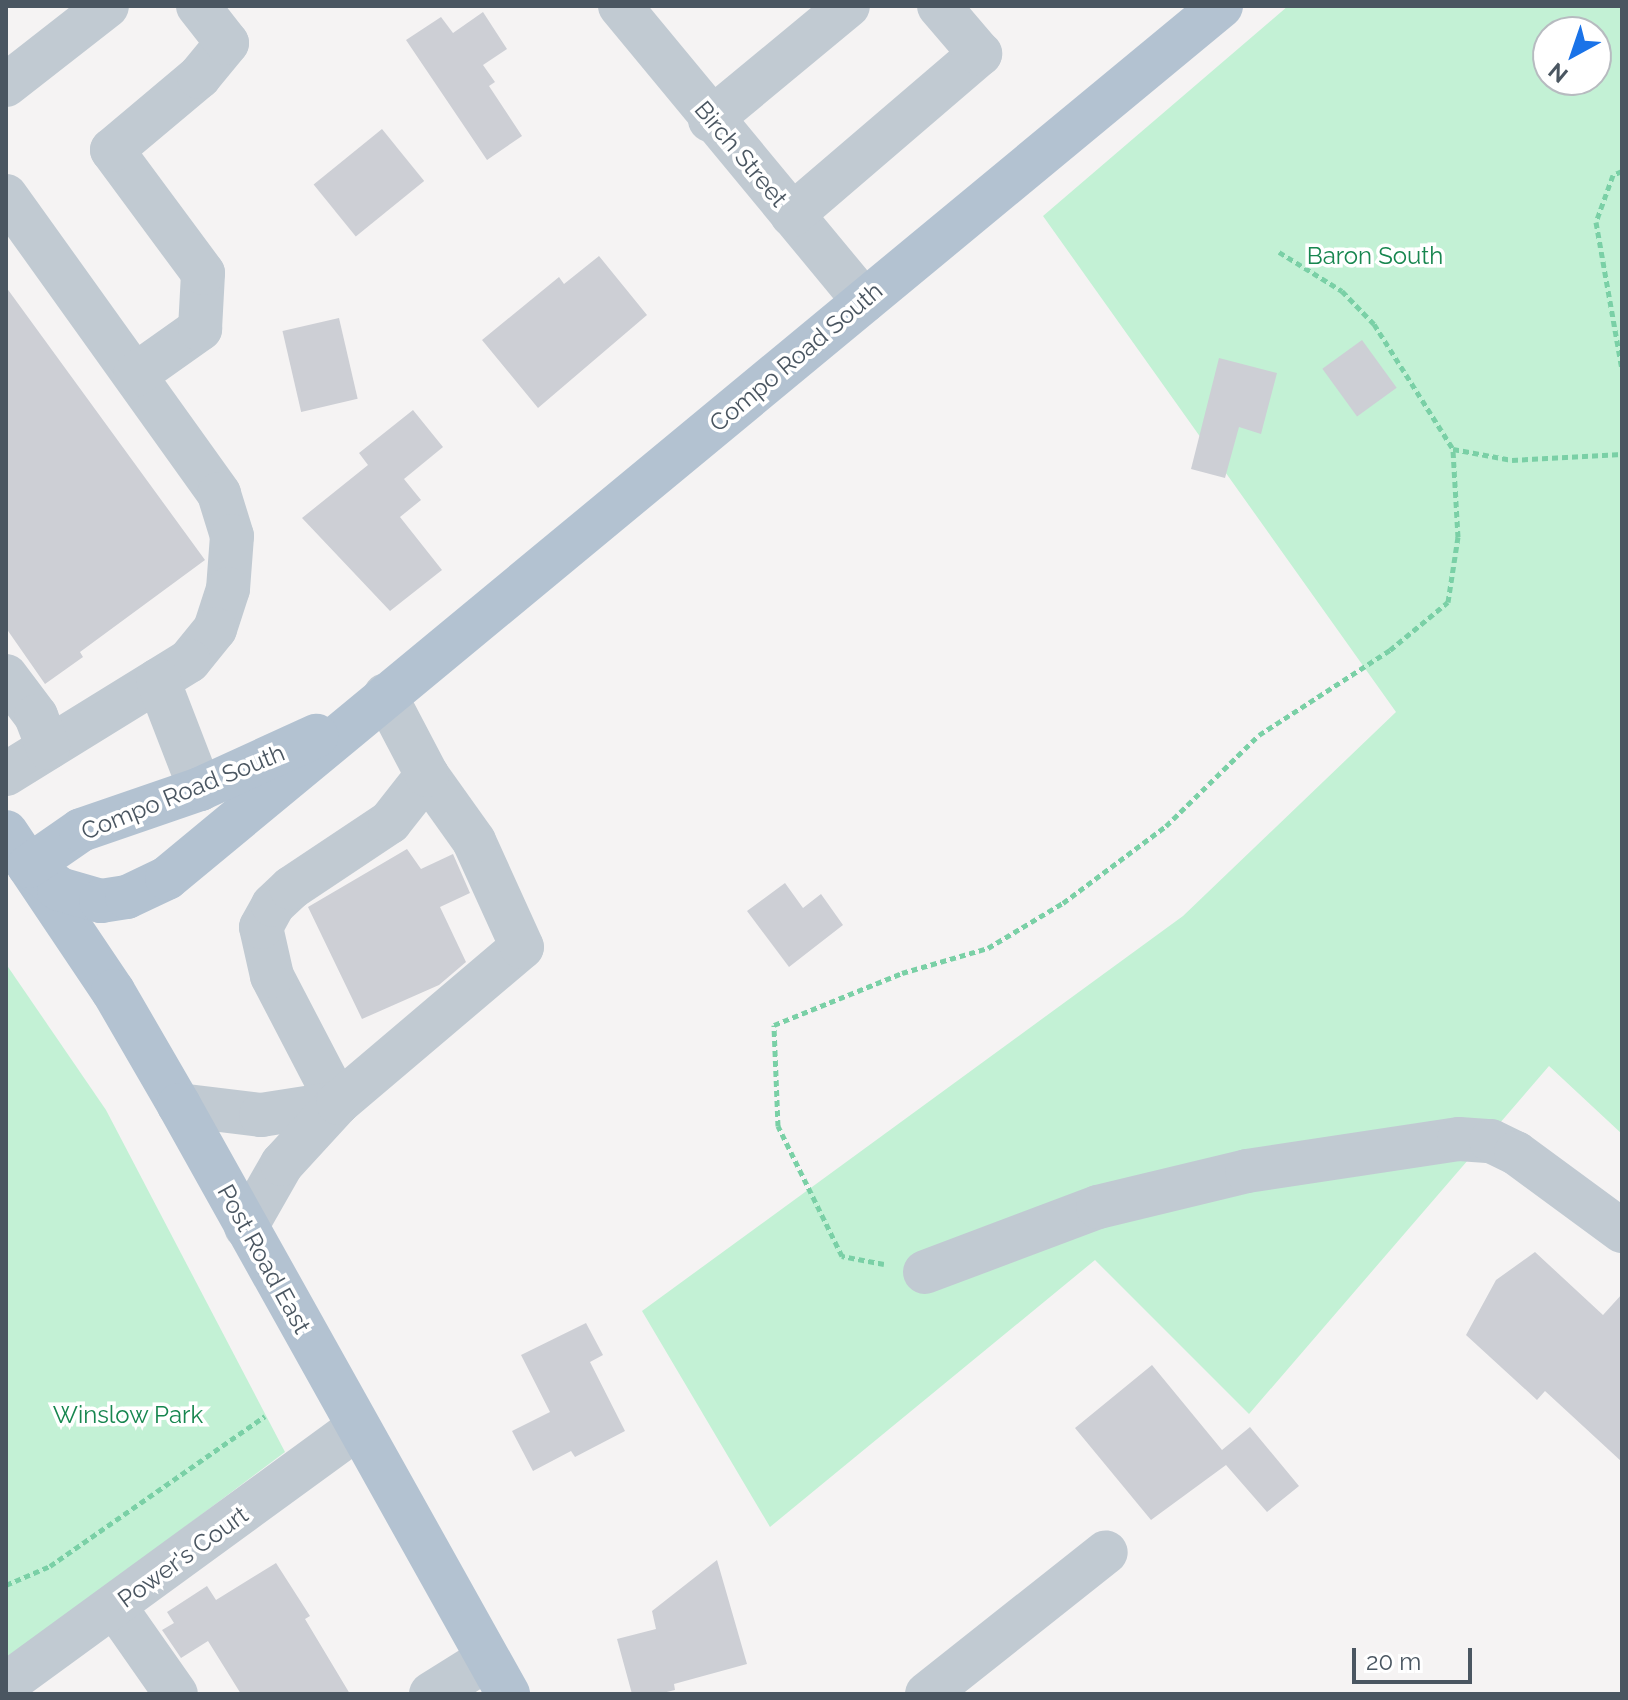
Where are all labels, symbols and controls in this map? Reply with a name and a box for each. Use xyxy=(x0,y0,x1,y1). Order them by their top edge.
north arrow xyxy=(1532,16,1612,96)
text: N xyxy=(1543,58,1573,88)
street label: Birch Street xyxy=(688,95,794,213)
park label: Baron South xyxy=(1307,242,1443,270)
street label: Compo Road South xyxy=(704,276,888,438)
street label: Compo Road South xyxy=(77,738,289,846)
street label: Post Road East xyxy=(211,1180,317,1338)
park label: Winslow Park xyxy=(53,1401,203,1429)
street label: Power's Court xyxy=(112,1500,254,1614)
scale bar xyxy=(1356,1632,1476,1682)
text: 20 m xyxy=(1366,1647,1421,1676)

